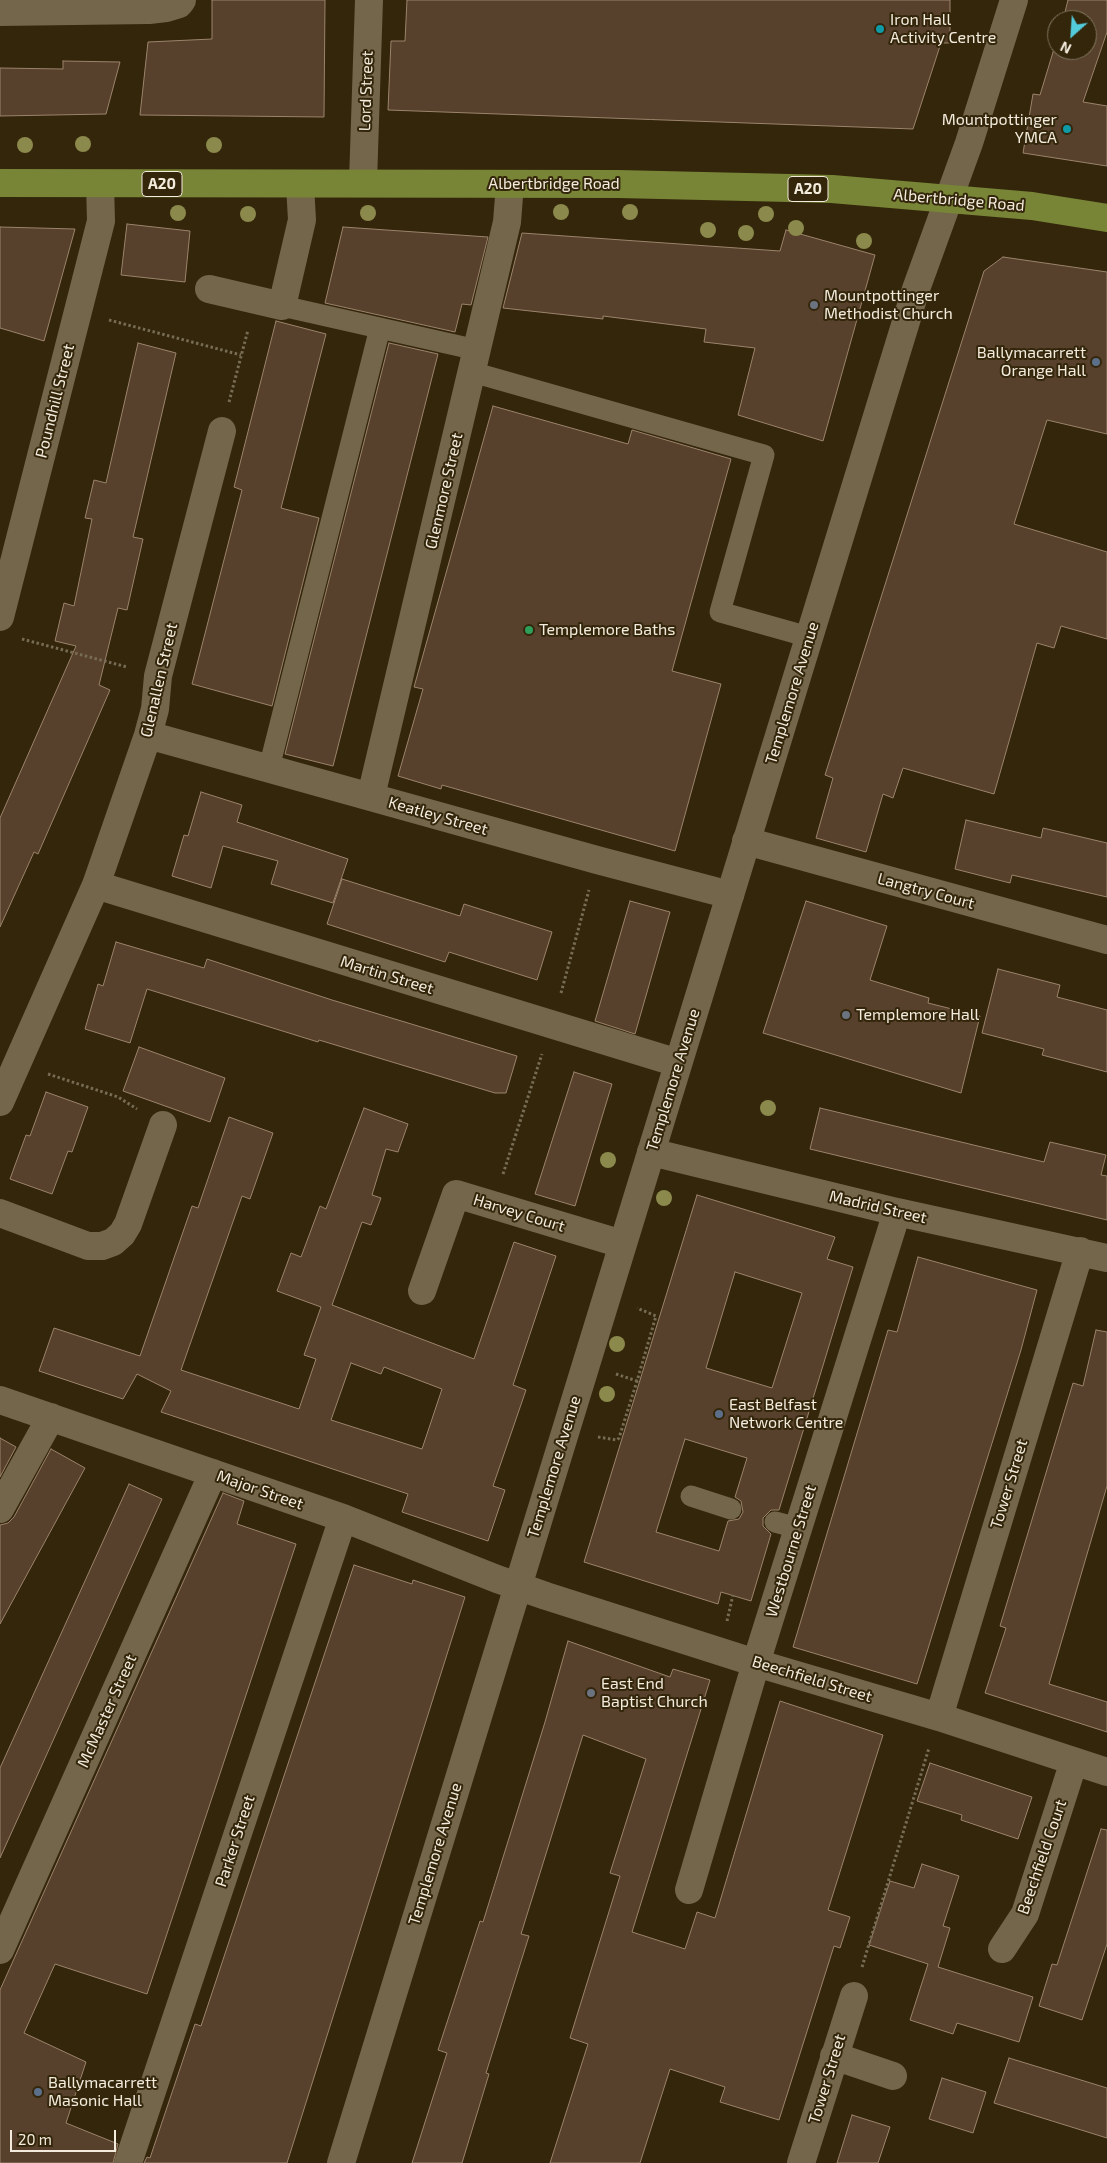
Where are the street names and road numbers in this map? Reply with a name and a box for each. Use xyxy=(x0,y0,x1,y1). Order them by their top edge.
street label: Lord Street xyxy=(355,50,377,132)
road number: A20 xyxy=(142,172,182,196)
street label: Albertbridge Road xyxy=(488,174,620,194)
road number: A20 xyxy=(788,176,828,202)
street label: Albertbridge Road xyxy=(893,185,1025,215)
street label: Poundhill Street xyxy=(32,342,78,460)
street label: Glenmore Street xyxy=(421,431,467,551)
street label: Templemore Avenue xyxy=(761,620,823,766)
street label: Glenallen Street xyxy=(136,621,182,739)
street label: Keatley Street xyxy=(386,793,490,839)
street label: Langtry Court xyxy=(875,869,977,913)
street label: Martin Street xyxy=(338,952,436,998)
street label: Templemore Avenue xyxy=(642,1007,704,1153)
street label: Madrid Street xyxy=(827,1186,929,1228)
street label: Harvey Court xyxy=(471,1190,567,1236)
street label: Templemore Avenue xyxy=(523,1394,585,1540)
street label: Tower Street xyxy=(986,1437,1032,1531)
street label: Major Street xyxy=(214,1466,306,1514)
street label: Westbourne Street xyxy=(762,1483,820,1619)
street label: McMaster Street xyxy=(73,1651,141,1771)
street label: Beechfield Street xyxy=(750,1652,874,1706)
street label: Templemore Avenue xyxy=(404,1781,466,1927)
street label: Parker Street xyxy=(211,1793,259,1889)
street label: Beechfield Court xyxy=(1013,1797,1071,1917)
street label: Tower Street xyxy=(804,2032,850,2126)

